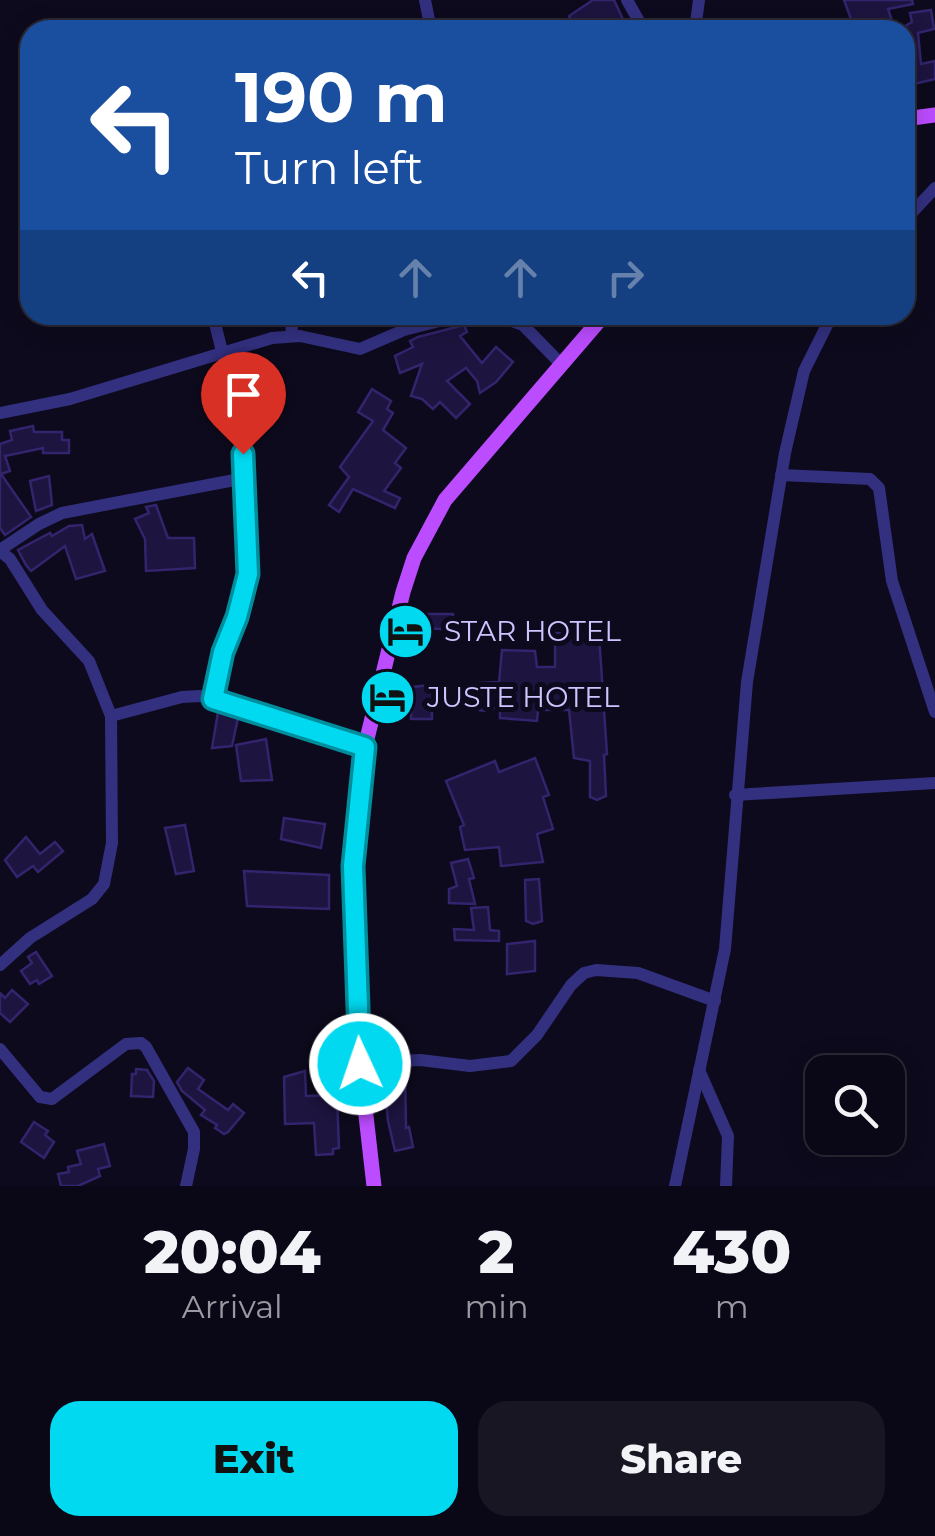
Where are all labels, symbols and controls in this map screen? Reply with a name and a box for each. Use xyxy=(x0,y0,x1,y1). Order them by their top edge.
text: 190 m xyxy=(235,54,448,140)
icon: left xyxy=(70,60,200,190)
text: Turn left xyxy=(235,140,423,195)
icon: left xyxy=(283,250,338,305)
icon: ahead xyxy=(388,250,443,305)
icon: ahead xyxy=(493,250,548,305)
icon: right xyxy=(598,250,653,305)
pin xyxy=(201,352,286,455)
icon: arrive xyxy=(216,367,271,422)
hotel icon: STAR HOTEL xyxy=(375,601,435,661)
place label: STAR HOTEL xyxy=(444,614,621,648)
hotel icon: JUSTE HOTEL xyxy=(358,667,418,727)
place label: JUSTE HOTEL xyxy=(426,680,620,714)
position arrow xyxy=(308,1012,412,1116)
map controls xyxy=(805,1055,905,1155)
button: search xyxy=(805,1055,905,1155)
text: 20:04 xyxy=(144,1215,321,1288)
text: 2 xyxy=(479,1215,514,1288)
text: 430 xyxy=(672,1215,791,1288)
text: Arrival xyxy=(182,1287,283,1326)
text: min xyxy=(464,1287,529,1326)
text: m xyxy=(715,1287,749,1326)
button: Exit xyxy=(50,1401,458,1516)
button: Share xyxy=(478,1401,885,1516)

